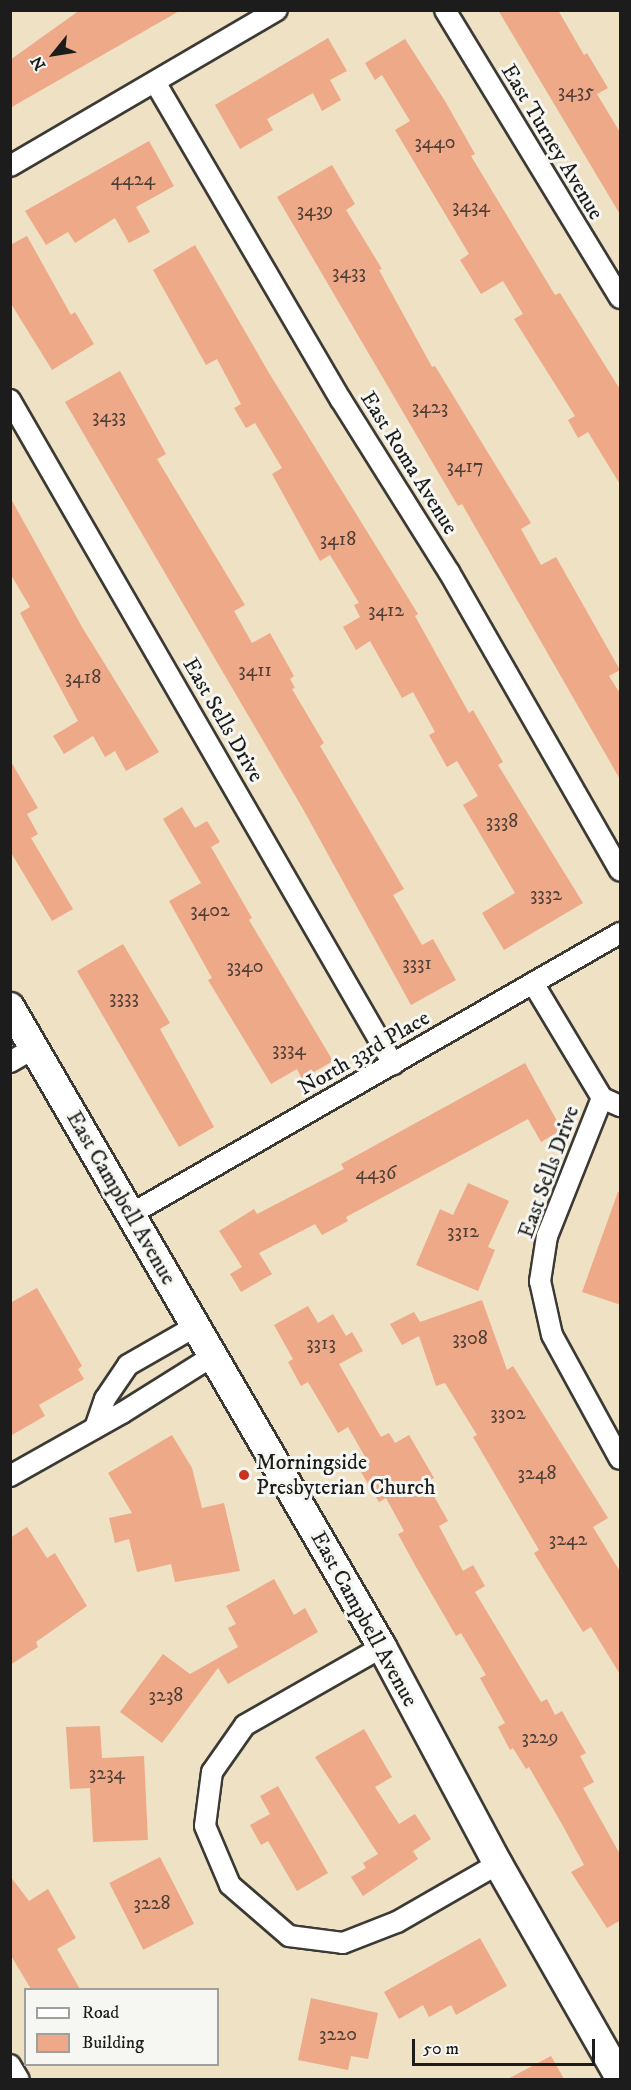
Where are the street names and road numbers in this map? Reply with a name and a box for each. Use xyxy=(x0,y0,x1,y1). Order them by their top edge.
street label: East Turney Avenue xyxy=(495,59,609,225)
street label: East Roma Avenue xyxy=(355,387,463,539)
street label: East Sells Drive xyxy=(177,653,269,787)
street label: North 33rd Place xyxy=(294,1005,434,1101)
street label: East Sells Drive xyxy=(513,1102,585,1242)
street label: East Campbell Avenue xyxy=(60,1106,182,1290)
street label: East Campbell Avenue xyxy=(305,1527,423,1711)

